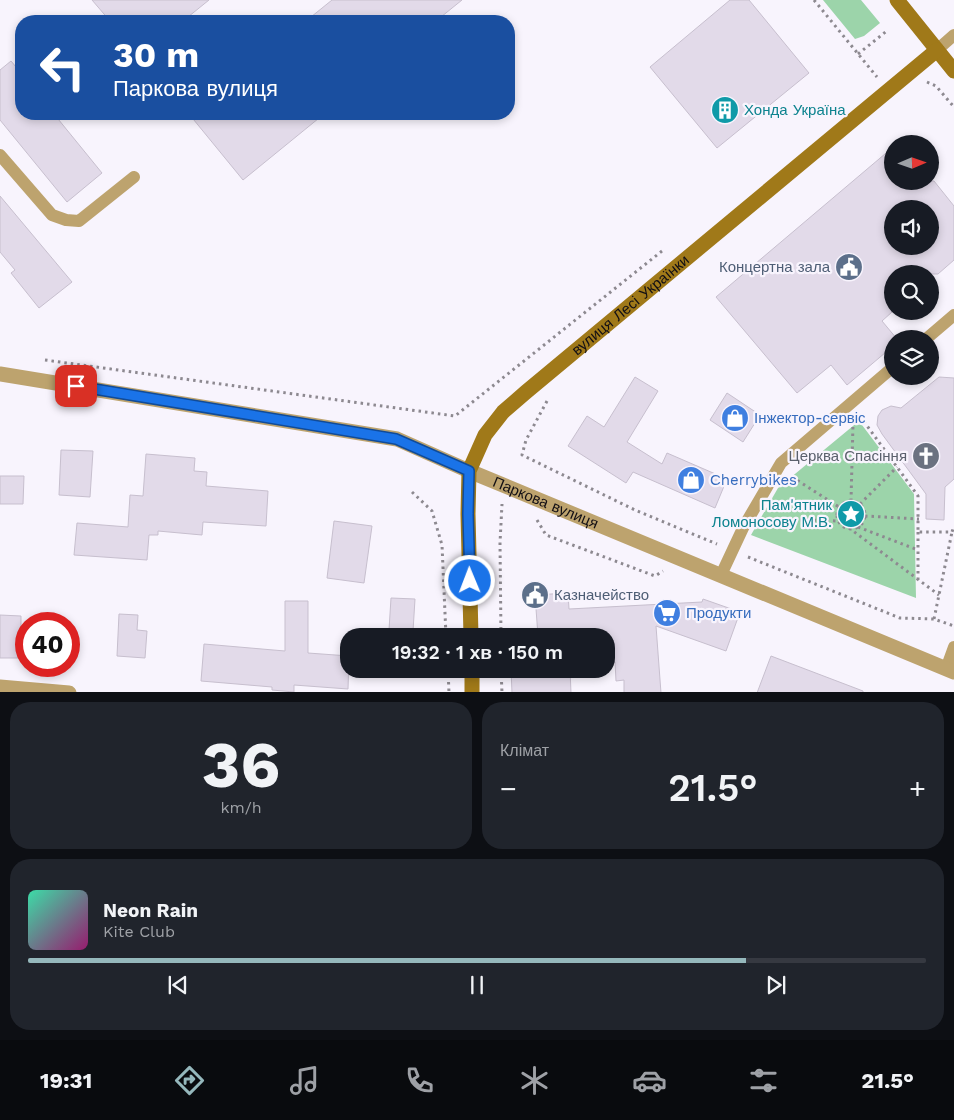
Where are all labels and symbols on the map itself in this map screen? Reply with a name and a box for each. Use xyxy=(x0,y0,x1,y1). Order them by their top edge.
building icon: Хонда Україна xyxy=(710,95,740,125)
place label: Хонда Україна xyxy=(744,101,846,119)
north arrow xyxy=(884,135,939,190)
street label: вулиця Лесі Українки xyxy=(568,251,693,359)
public building icon: Концертна зала xyxy=(834,252,864,282)
place label: Концертна зала xyxy=(719,258,831,276)
pin xyxy=(55,365,97,407)
shop icon: Інжектор-сервіс xyxy=(720,403,750,433)
place label: Інжектор-сервіс xyxy=(754,409,866,427)
church icon: Церква Спасіння xyxy=(911,441,941,471)
place label: Церква Спасіння xyxy=(789,447,907,465)
shop icon: Сherrybikes xyxy=(676,465,706,495)
place label: Сherrybikes xyxy=(710,471,797,489)
street label: Паркова вулиця xyxy=(490,473,601,533)
place label: Пам'ятник Ломоносову М.В. xyxy=(712,496,832,531)
place icon: Пам'ятник Ломоносову М.В. xyxy=(836,499,866,529)
position arrow xyxy=(443,554,495,606)
public building icon: Казначейство xyxy=(520,580,550,610)
place label: Казначейство xyxy=(554,586,649,604)
supermarket icon: Продукти xyxy=(652,598,682,628)
place label: Продукти xyxy=(686,604,751,622)
speed limit sign: 40 xyxy=(15,612,80,677)

